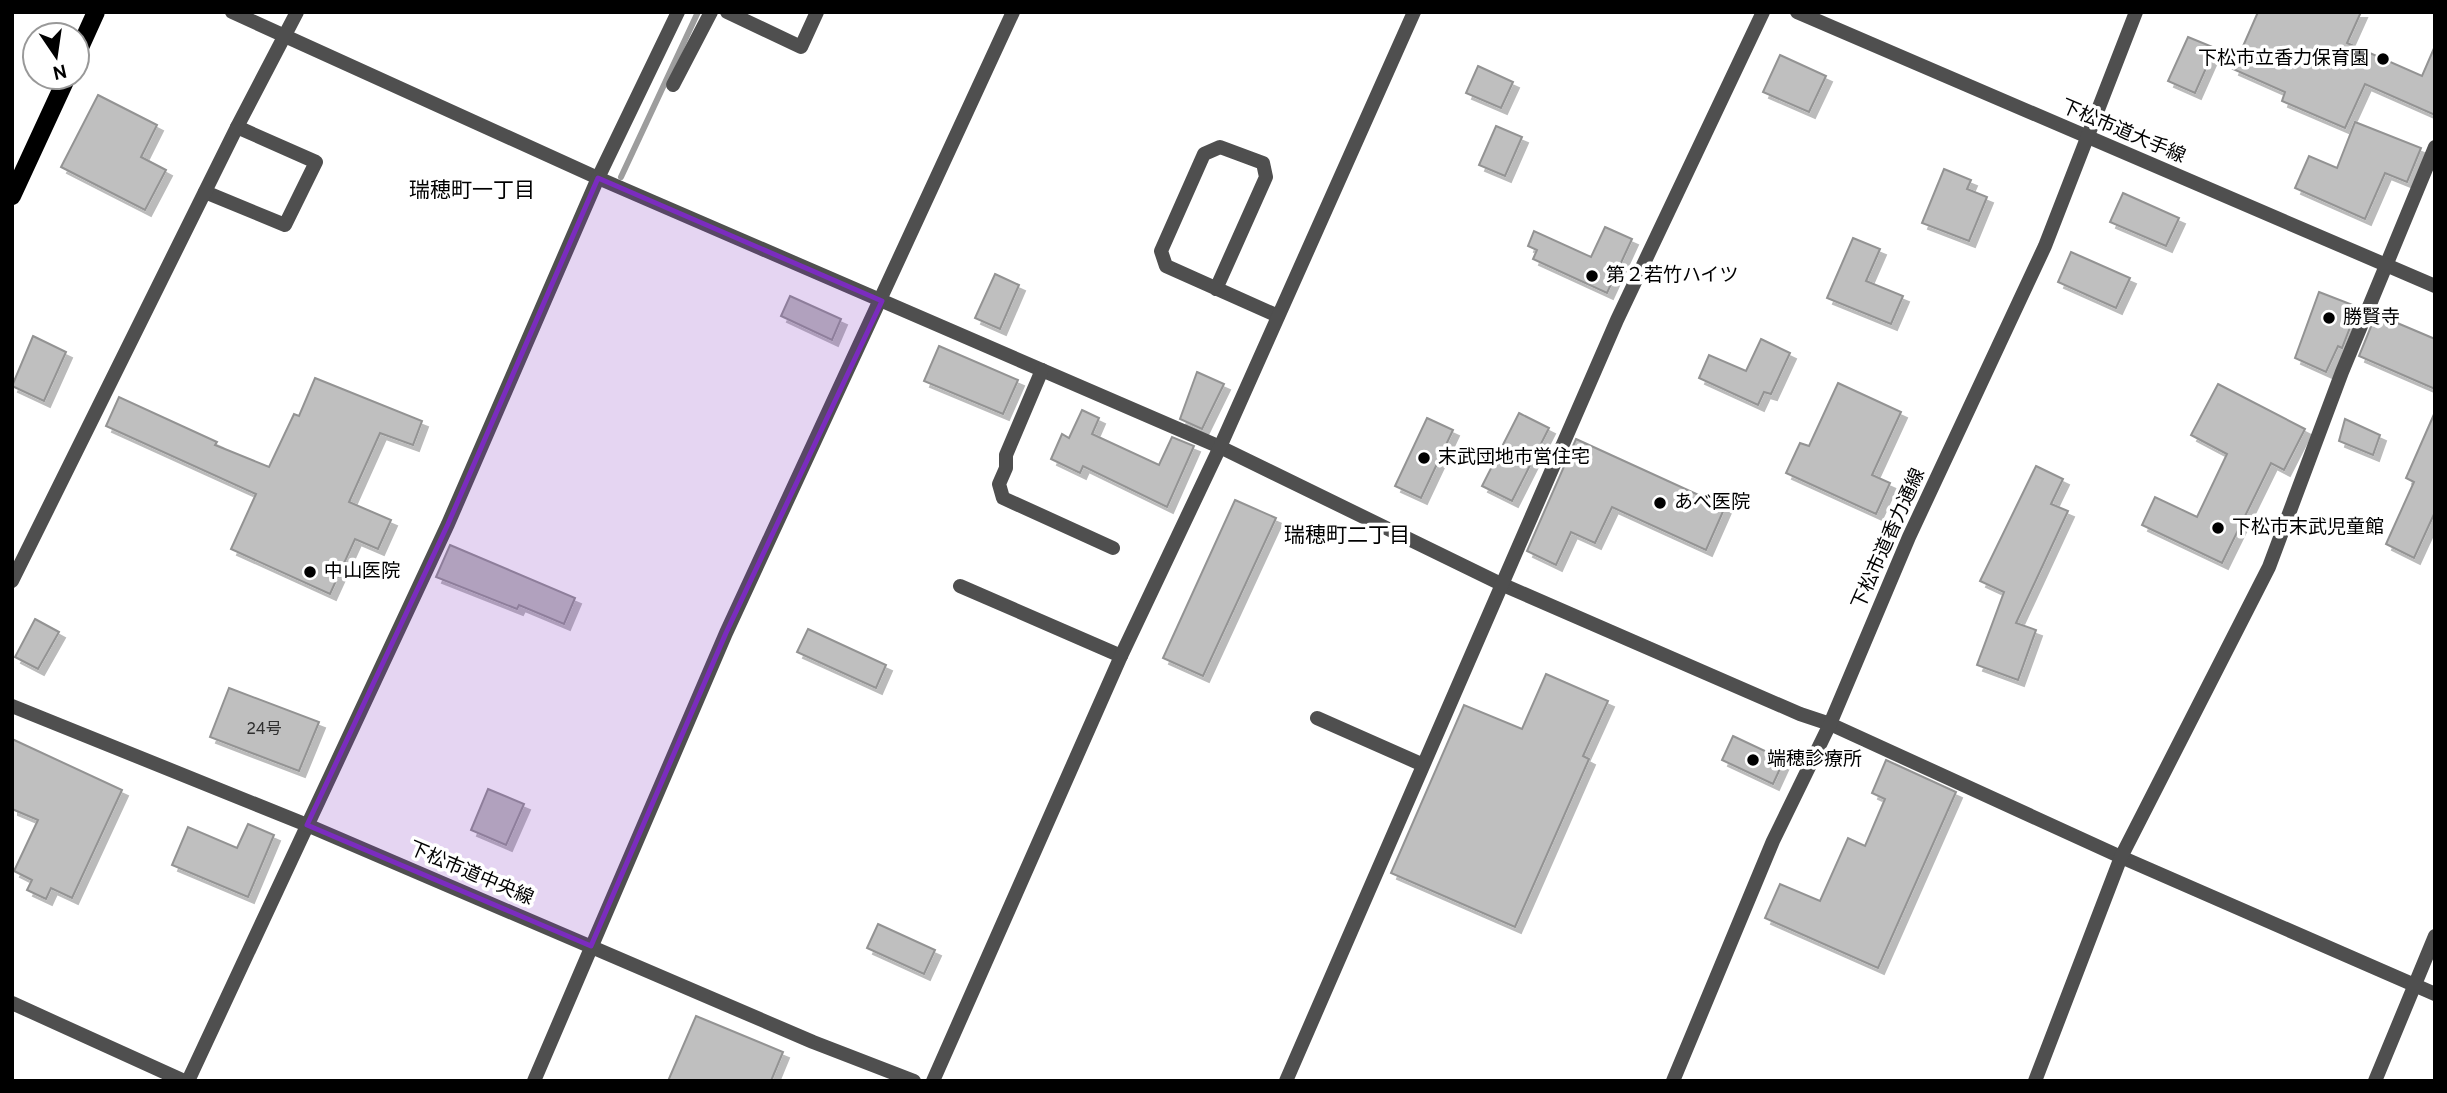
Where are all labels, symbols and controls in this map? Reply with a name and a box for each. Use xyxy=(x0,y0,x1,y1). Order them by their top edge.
north arrow xyxy=(21,21,91,91)
place label: 下松市立香力保育園 xyxy=(2198,47,2369,71)
marker: 下松市立香力保育園 xyxy=(2375,51,2391,67)
text: N xyxy=(50,57,69,84)
street label: 下松市道大手線 xyxy=(2057,95,2189,169)
district label: 瑞穂町一丁目 xyxy=(409,178,535,205)
place label: 第２若竹ハイツ xyxy=(1606,264,1739,288)
marker: 第２若竹ハイツ xyxy=(1584,268,1600,284)
place label: 勝賢寺 xyxy=(2343,306,2400,330)
marker: 勝賢寺 xyxy=(2321,310,2337,326)
place label: 末武団地市営住宅 xyxy=(1438,446,1590,470)
marker: 末武団地市営住宅 xyxy=(1416,450,1432,466)
street label: 下松市道香力通線 xyxy=(1847,465,1931,613)
place label: あべ医院 xyxy=(1674,491,1750,515)
marker: あべ医院 xyxy=(1652,495,1668,511)
place label: 下松市末武児童館 xyxy=(2232,516,2384,540)
marker: 下松市末武児童館 xyxy=(2210,520,2226,536)
district label: 瑞穂町二丁目 xyxy=(1284,523,1410,550)
place label: 中山医院 xyxy=(324,560,400,584)
marker: 中山医院 xyxy=(302,564,318,580)
house number: 24号 xyxy=(246,720,282,740)
place label: 端穂診療所 xyxy=(1767,748,1862,772)
marker: 端穂診療所 xyxy=(1745,752,1761,768)
street label: 下松市道中央線 xyxy=(405,837,537,911)

